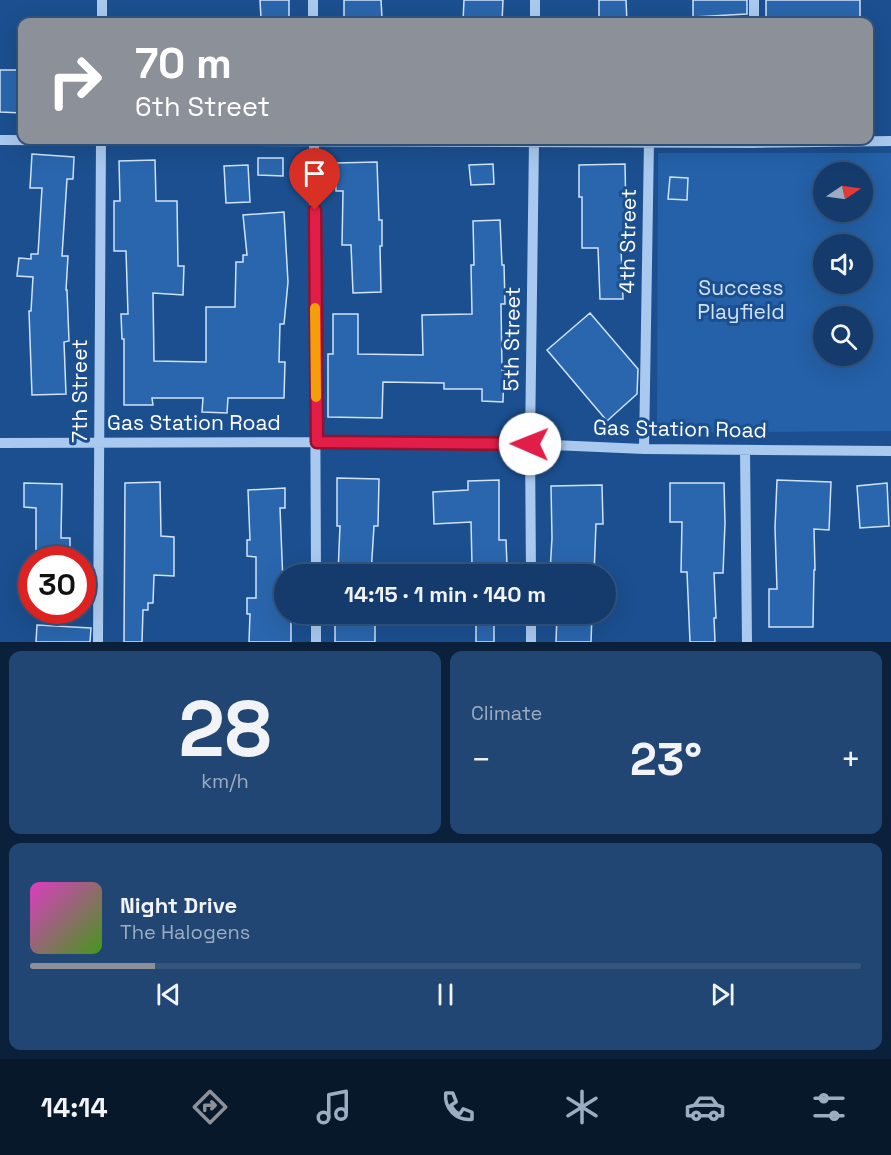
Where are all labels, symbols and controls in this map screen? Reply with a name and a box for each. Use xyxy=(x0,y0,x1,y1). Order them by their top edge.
text: 70 m xyxy=(135,37,232,90)
icon: right xyxy=(36,42,114,120)
text: 6th Street xyxy=(135,89,270,124)
pin xyxy=(289,148,340,210)
icon: arrive xyxy=(298,157,331,190)
north arrow xyxy=(813,162,873,222)
map controls xyxy=(813,162,873,366)
street label: 4th Street xyxy=(613,188,642,294)
button: sound xyxy=(813,234,873,294)
park label: Success Playfield xyxy=(697,274,785,325)
street label: 5th Street xyxy=(497,286,526,392)
button: search xyxy=(813,306,873,366)
street label: 7th Street xyxy=(66,339,93,443)
street label: Gas Station Road xyxy=(107,409,281,436)
position arrow xyxy=(498,412,562,476)
street label: Gas Station Road xyxy=(593,413,767,444)
speed limit sign: 30 xyxy=(18,546,96,624)
text: 14:15 · 1 min · 140 m xyxy=(344,580,546,608)
text: 28 xyxy=(178,679,272,779)
text: Climate xyxy=(471,700,542,726)
text: 23° xyxy=(630,731,702,788)
text: − xyxy=(471,739,491,781)
text: + xyxy=(841,739,861,781)
text: km/h xyxy=(201,768,249,794)
text: Night Drive xyxy=(120,891,237,919)
text: The Halogens xyxy=(120,919,250,945)
icon: previous xyxy=(152,978,185,1011)
icon: pause xyxy=(429,978,462,1011)
icon: next xyxy=(706,978,739,1011)
icon: directions xyxy=(189,1086,231,1128)
icon: music xyxy=(313,1086,355,1128)
icon: phone xyxy=(437,1086,479,1128)
icon: climate xyxy=(561,1086,603,1128)
icon: car xyxy=(684,1086,726,1128)
icon: filters xyxy=(808,1086,850,1128)
text: 14:14 xyxy=(41,1090,108,1125)

